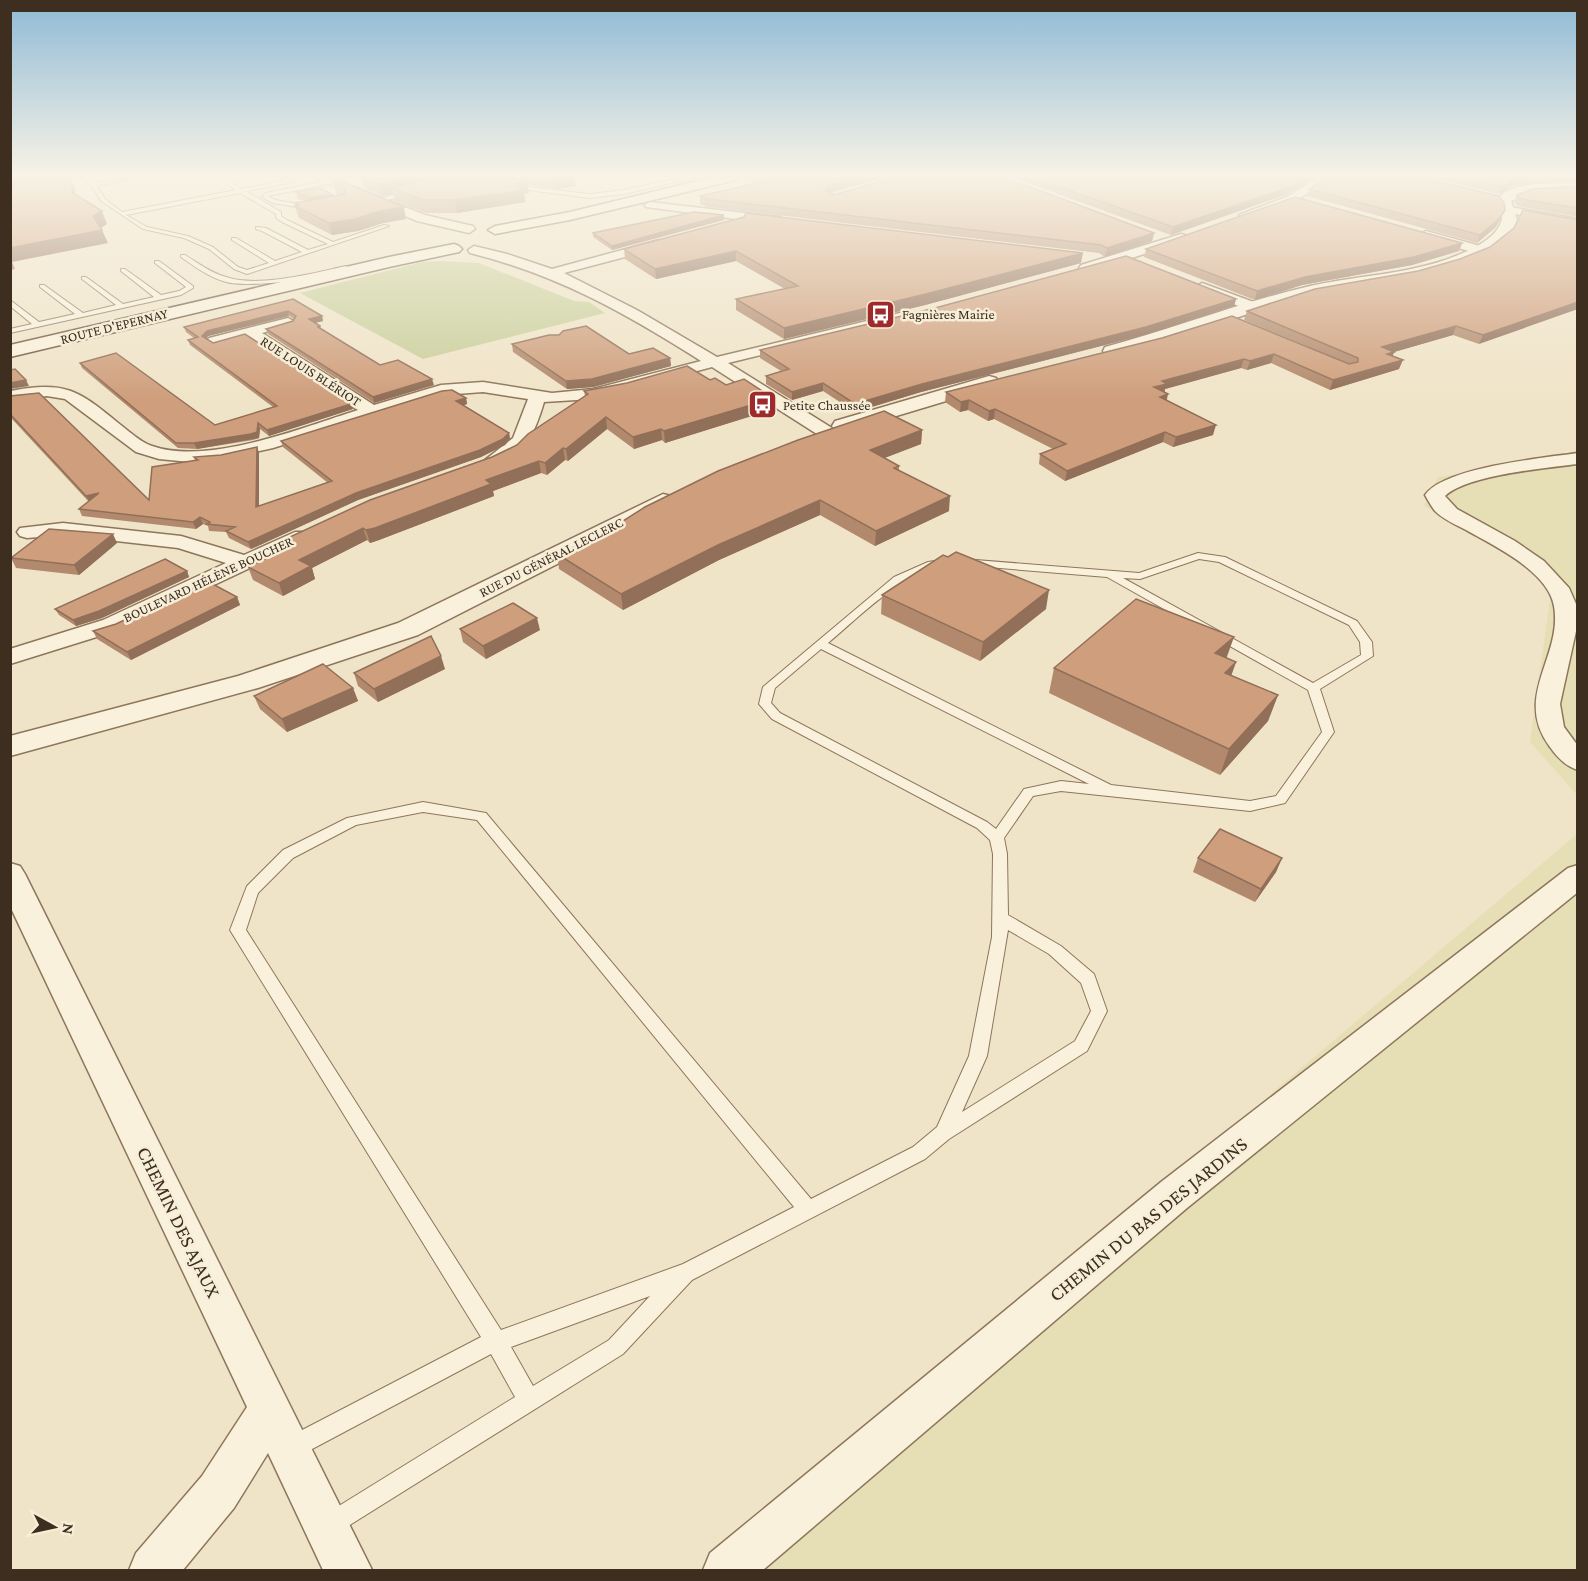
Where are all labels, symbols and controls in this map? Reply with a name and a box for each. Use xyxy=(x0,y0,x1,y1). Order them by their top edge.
bus stop icon: Fagnières Mairie xyxy=(865,298,897,330)
street label: ROUTE D'EPERNAY xyxy=(59,305,170,347)
place label: Fagnières Mairie xyxy=(902,306,995,322)
street label: RUE LOUIS BLÉRIOT xyxy=(258,333,365,410)
bus stop icon: Petite Chaussée xyxy=(746,389,778,421)
place label: Petite Chaussée xyxy=(783,397,871,413)
street label: RUE DU GÉNÉRAL LECLERC xyxy=(476,514,626,600)
street label: BOULEVARD HÉLÈNE BOUCHER xyxy=(121,532,296,625)
street label: CHEMIN DU BAS DES JARDINS xyxy=(1045,1132,1252,1306)
street label: CHEMIN DES AJAUX xyxy=(132,1143,225,1302)
north arrow xyxy=(24,1497,84,1557)
text: N xyxy=(59,1522,78,1536)

